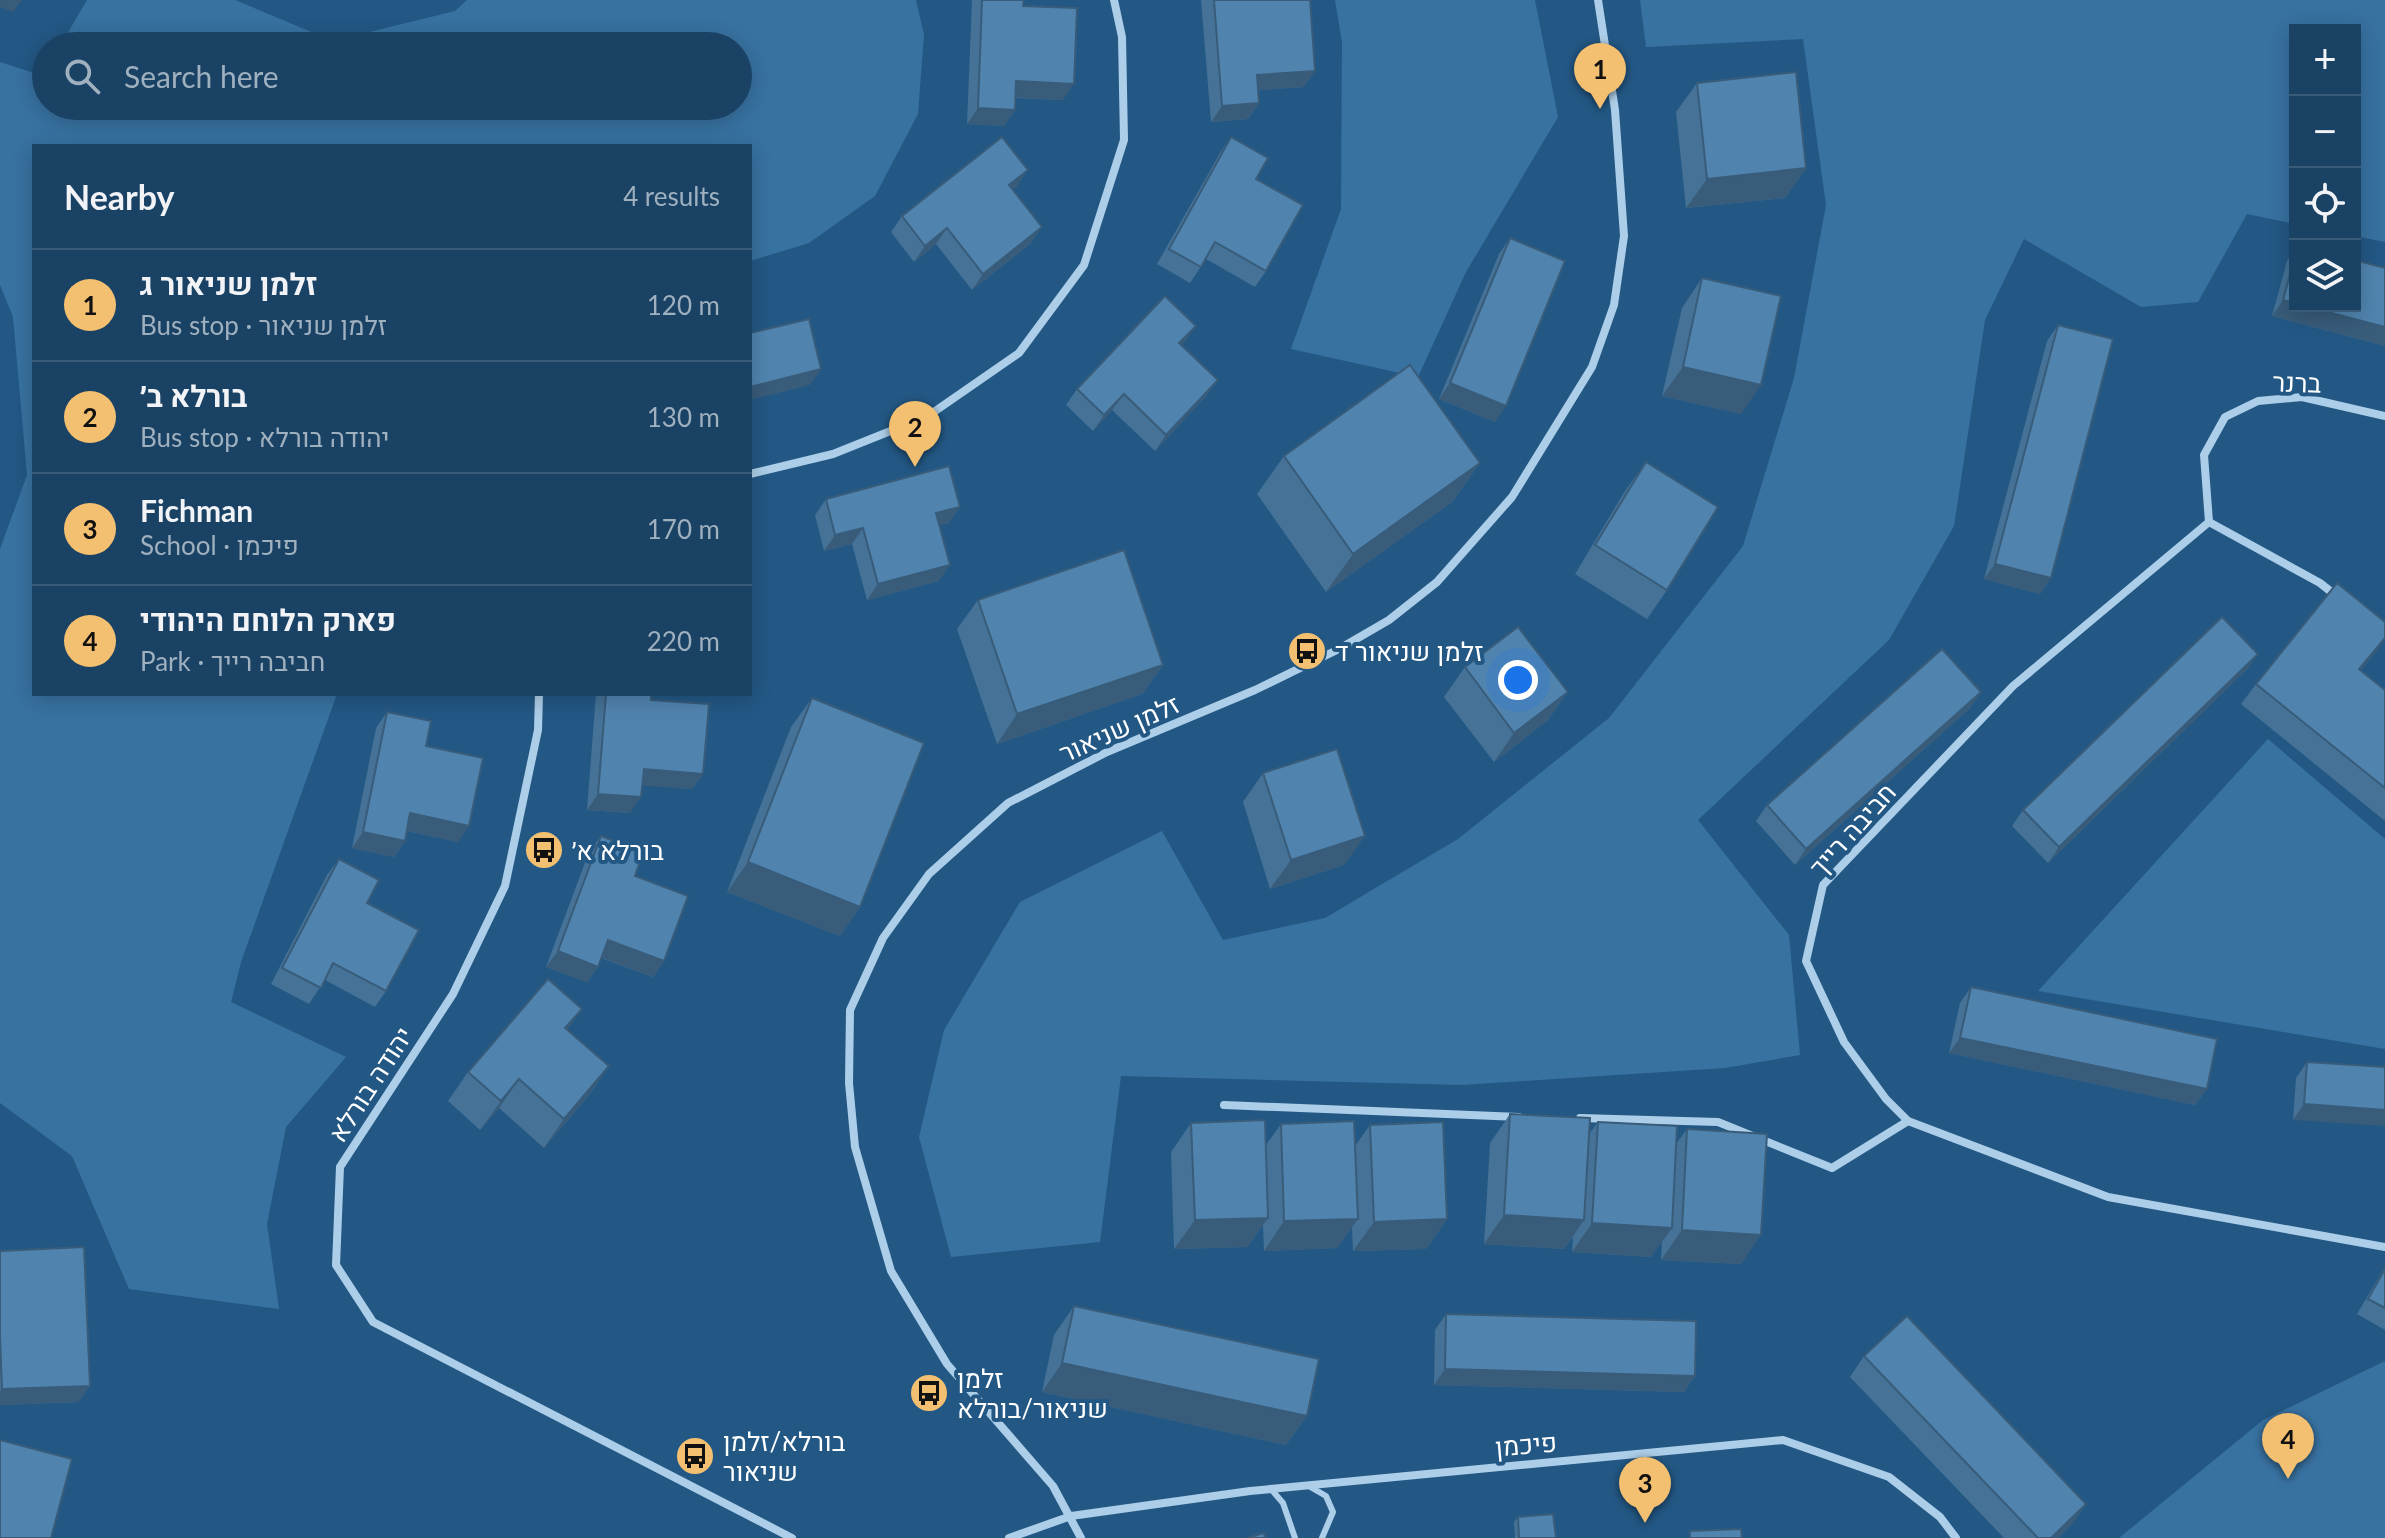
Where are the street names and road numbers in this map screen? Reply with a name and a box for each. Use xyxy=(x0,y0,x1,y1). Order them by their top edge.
street label: ברנר xyxy=(2272,365,2322,399)
street label: זלמן שניאור xyxy=(1054,687,1184,769)
street label: חביבה רייך xyxy=(1802,776,1902,882)
street label: יהודה בורלא xyxy=(321,1021,419,1147)
street label: פיכמן xyxy=(1494,1425,1558,1463)

